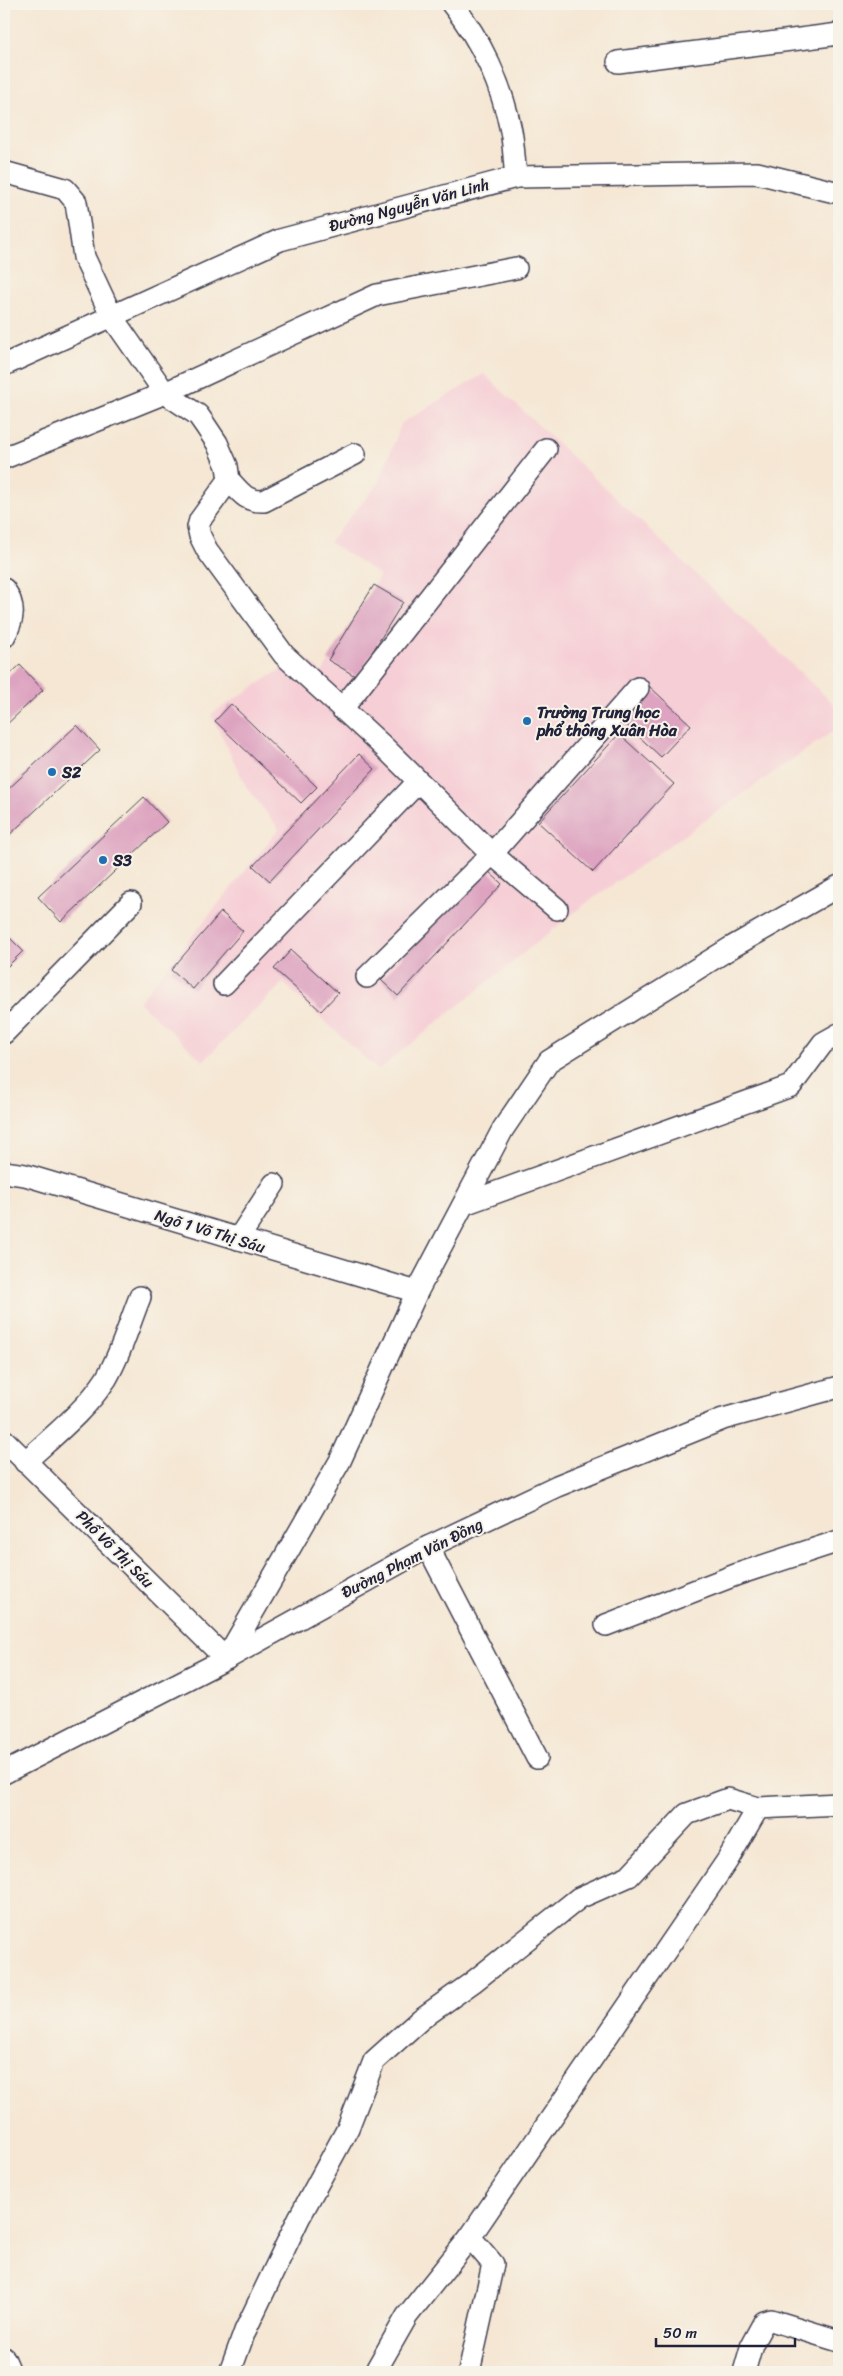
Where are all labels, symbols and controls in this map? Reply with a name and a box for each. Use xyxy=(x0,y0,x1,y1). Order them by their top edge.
street label: Đường Nguyễn Văn Linh xyxy=(326,170,492,240)
place label: Trường Trung học phổ thông Xuân Hòa xyxy=(536,698,678,745)
marker: Trường Trung học phổ thông Xuân Hòa xyxy=(521,715,533,727)
place label: S2 xyxy=(61,758,82,787)
marker: S2 xyxy=(46,766,58,778)
place label: S3 xyxy=(112,846,132,875)
marker: S3 xyxy=(97,854,109,866)
street label: Ngõ 1 Võ Thị Sáu xyxy=(151,1200,269,1262)
street label: Phố Võ Thị Sáu xyxy=(69,1503,161,1595)
street label: Đường Phạm Văn Đồng xyxy=(336,1510,488,1606)
scale bar xyxy=(656,2316,794,2348)
text: 50 m xyxy=(663,2320,698,2346)

